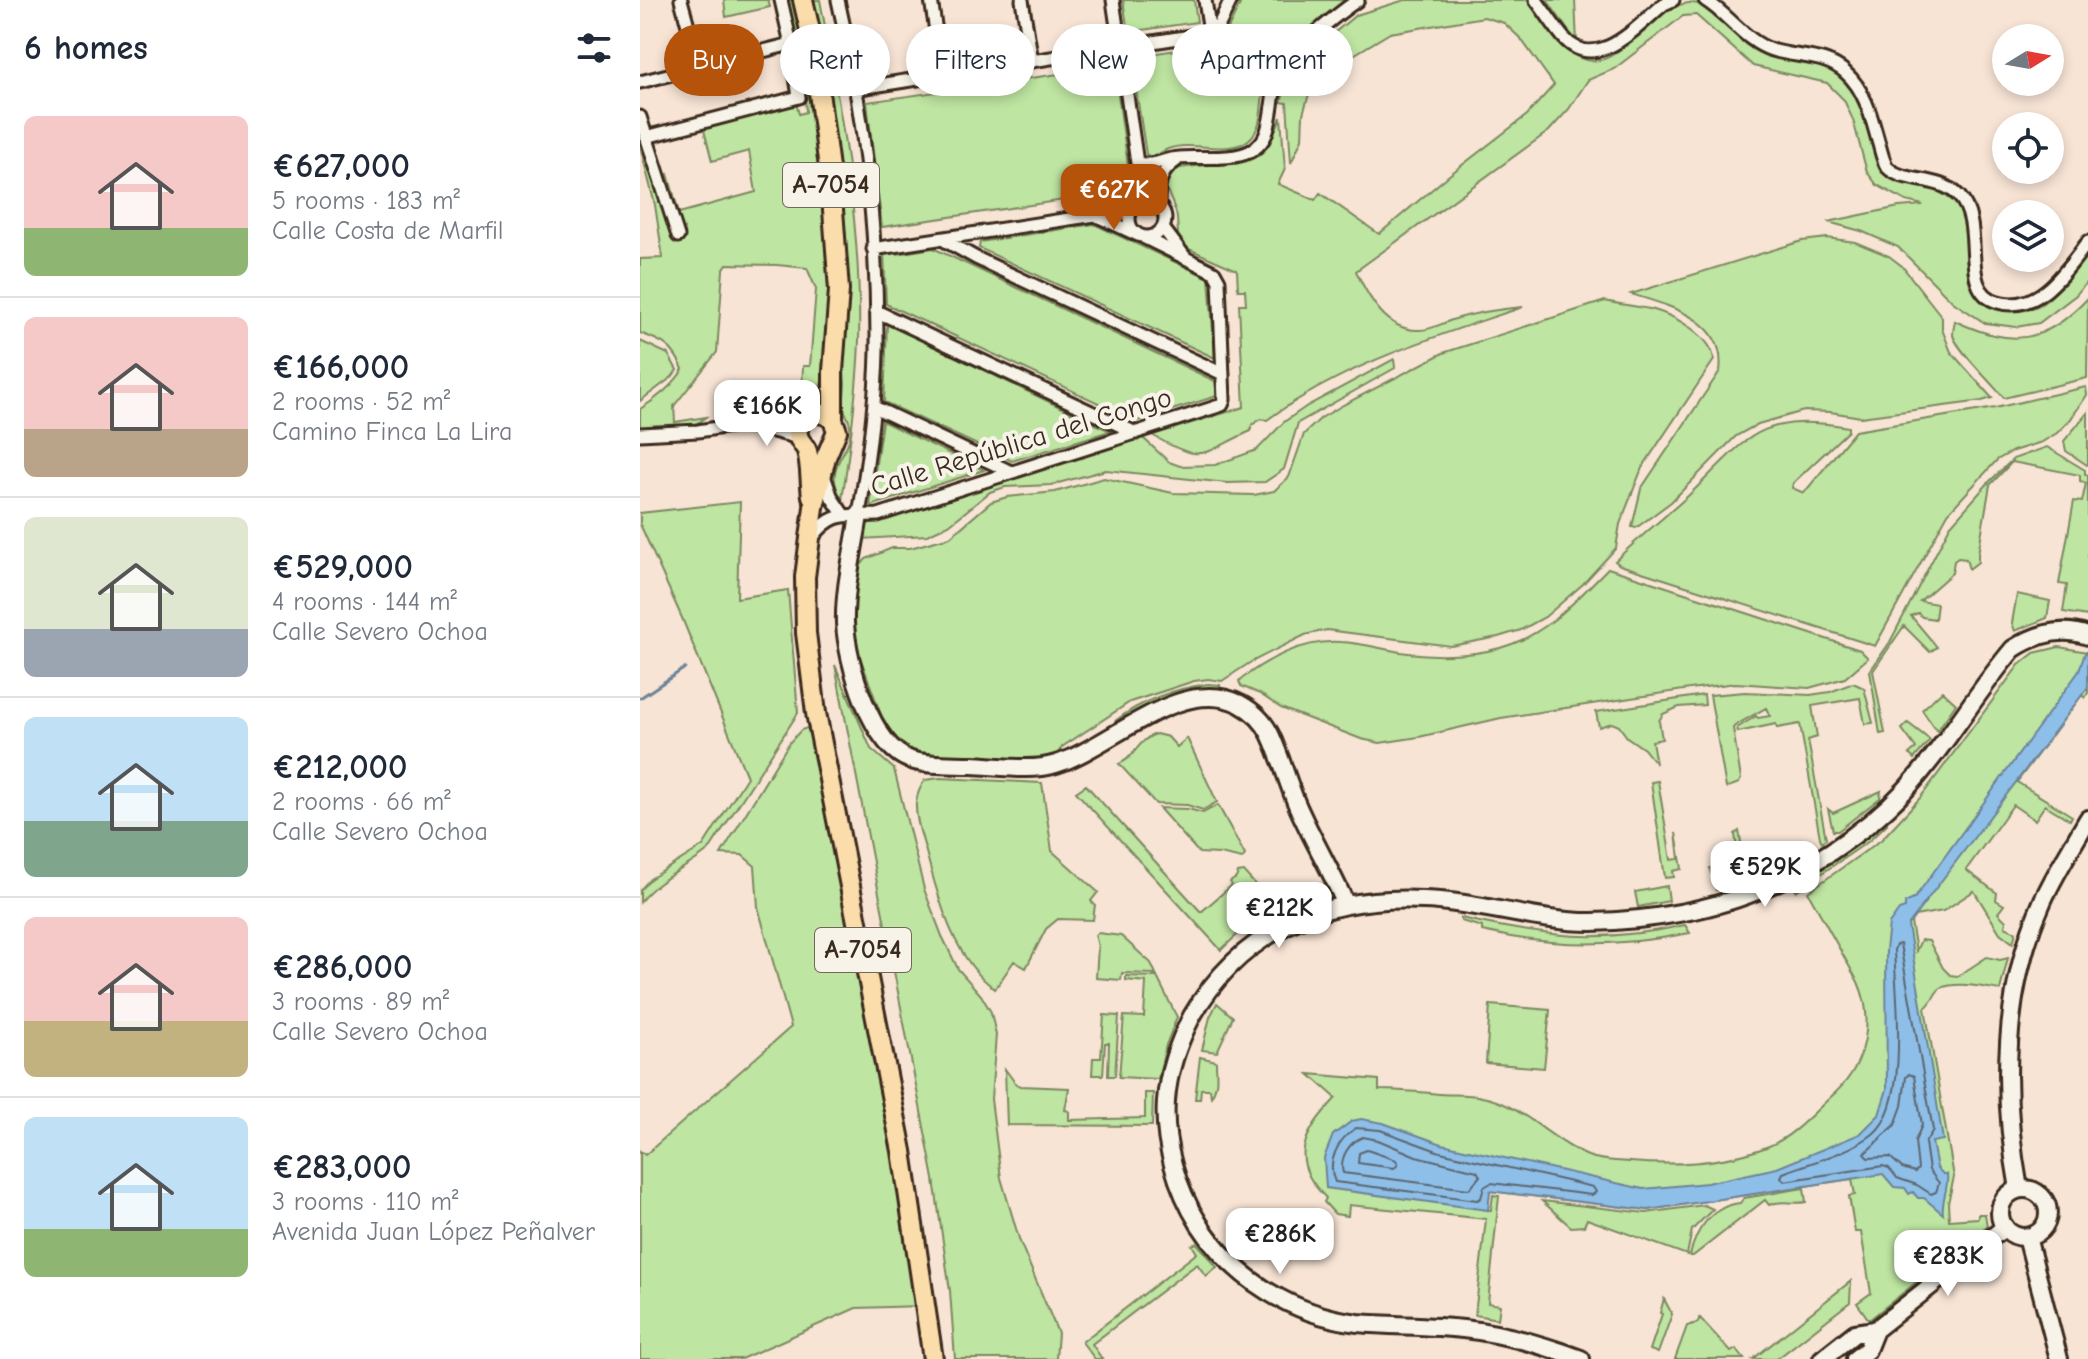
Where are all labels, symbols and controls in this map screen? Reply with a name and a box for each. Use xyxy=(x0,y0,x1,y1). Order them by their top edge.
chip: Buy xyxy=(664,24,764,96)
chip: Rent xyxy=(780,24,890,96)
chip: Filters xyxy=(906,24,1035,96)
chip: New xyxy=(1051,24,1156,96)
chip: Apartment xyxy=(1172,24,1353,96)
north arrow xyxy=(1992,24,2064,96)
map controls xyxy=(1992,24,2064,272)
icon: filters xyxy=(572,26,616,70)
text: 6 homes xyxy=(24,28,148,68)
button: locate xyxy=(1992,112,2064,184)
text: €627,000 xyxy=(272,146,410,186)
icon: home xyxy=(88,148,184,244)
road number: A-7054 xyxy=(783,163,879,207)
pin: €627K xyxy=(1058,164,1170,232)
text: €627K xyxy=(1079,175,1149,205)
text: 5 rooms · 183 m² xyxy=(272,186,460,216)
button: layers xyxy=(1992,200,2064,272)
text: Calle Costa de Marfil xyxy=(272,216,503,246)
text: €166,000 xyxy=(272,347,409,387)
icon: home xyxy=(88,349,184,445)
pin: €166K xyxy=(711,380,823,448)
street label: Calle República del Congo xyxy=(867,381,1175,503)
text: 2 rooms · 52 m² xyxy=(272,387,450,417)
text: €166K xyxy=(732,391,802,421)
text: Camino Finca La Lira xyxy=(272,417,512,447)
text: €529,000 xyxy=(272,547,413,587)
icon: home xyxy=(88,549,184,645)
text: 4 rooms · 144 m² xyxy=(272,587,457,617)
text: Calle Severo Ochoa xyxy=(272,617,488,647)
text: €212,000 xyxy=(272,747,408,787)
icon: home xyxy=(88,749,184,845)
text: 2 rooms · 66 m² xyxy=(272,787,451,817)
text: Calle Severo Ochoa xyxy=(272,817,488,847)
pin: €529K xyxy=(1709,841,1821,909)
text: €529K xyxy=(1729,852,1801,882)
pin: €212K xyxy=(1223,882,1335,950)
text: €212K xyxy=(1245,893,1313,923)
road number: A-7054 xyxy=(815,928,911,972)
text: €286,000 xyxy=(272,947,412,987)
icon: home xyxy=(88,949,184,1045)
text: 3 rooms · 89 m² xyxy=(272,987,449,1017)
text: Calle Severo Ochoa xyxy=(272,1017,488,1047)
text: €283,000 xyxy=(272,1147,411,1187)
icon: home xyxy=(88,1149,184,1245)
text: 3 rooms · 110 m² xyxy=(272,1187,459,1217)
pin: €286K xyxy=(1224,1208,1336,1276)
text: Avenida Juan López Peñalver xyxy=(272,1217,595,1247)
text: €286K xyxy=(1244,1219,1316,1249)
pin: €283K xyxy=(1892,1230,2004,1298)
text: €283K xyxy=(1912,1241,1984,1271)

